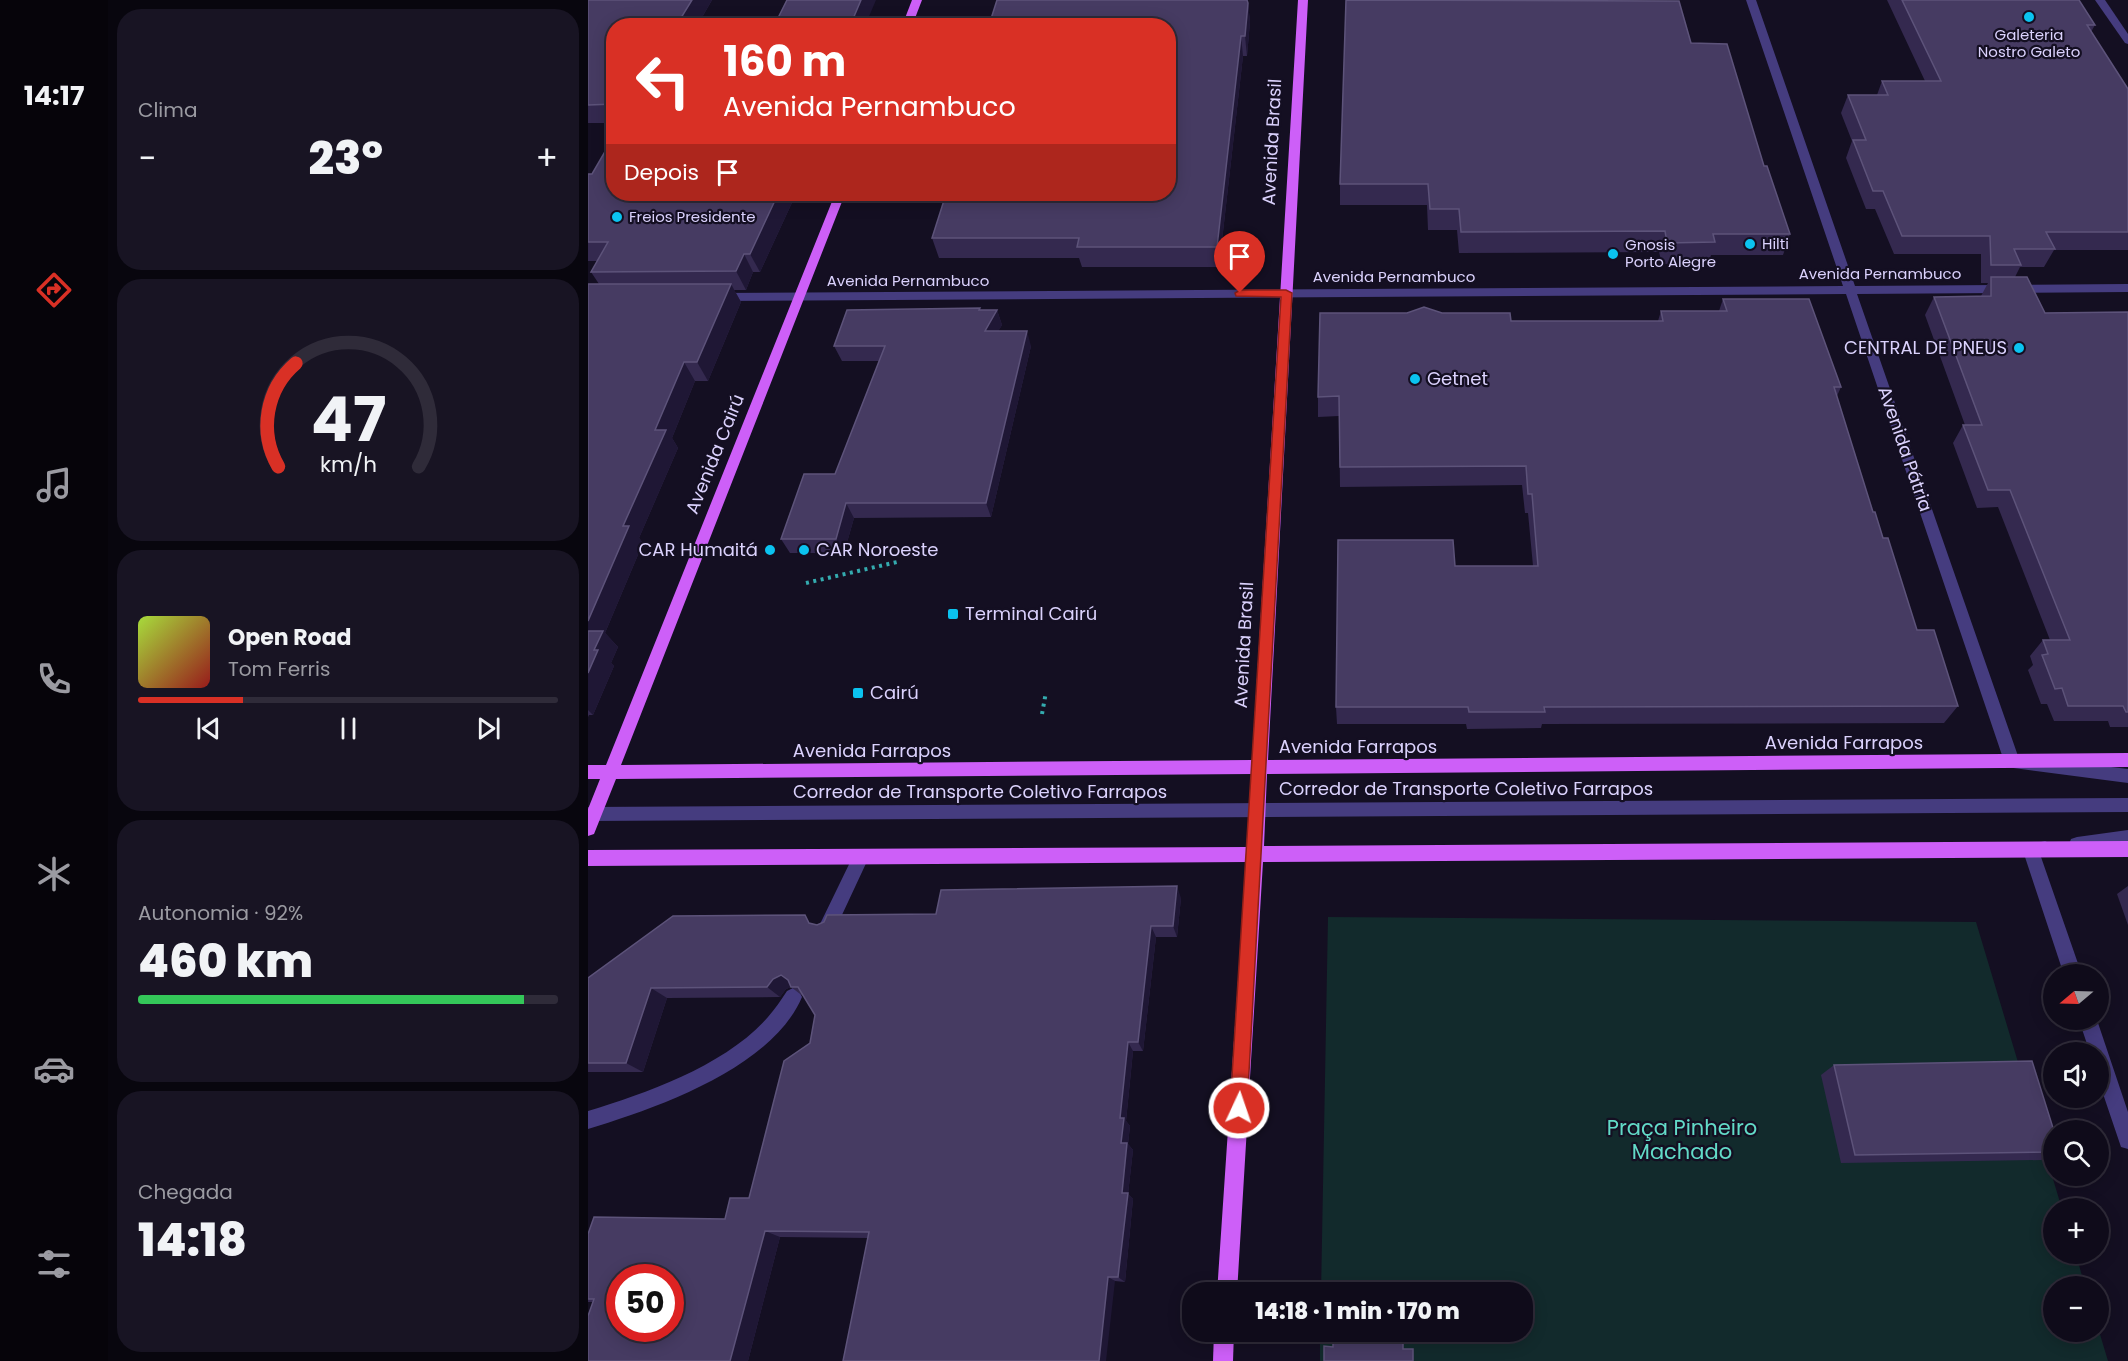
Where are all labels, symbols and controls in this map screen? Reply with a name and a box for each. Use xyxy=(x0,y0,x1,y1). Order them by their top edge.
marker: Galeteria Nostro Galeto xyxy=(2022,10,2036,24)
place label: Galeteria Nostro Galeto xyxy=(1978,24,2080,62)
text: 160 m xyxy=(723,32,846,91)
icon: left xyxy=(624,42,702,120)
text: 14:17 xyxy=(24,77,84,114)
street label: Avenida Brasil xyxy=(1256,78,1287,206)
text: Avenida Pernambuco xyxy=(723,88,1016,125)
text: Clima xyxy=(138,96,197,124)
text: 23° xyxy=(308,127,383,190)
text: − xyxy=(138,135,156,182)
text: + xyxy=(535,135,558,182)
icon: arrive xyxy=(711,156,744,189)
text: Depois xyxy=(624,157,699,188)
place label: Freios Presidente xyxy=(629,206,755,227)
marker: Freios Presidente xyxy=(610,210,624,224)
pin xyxy=(1214,231,1265,293)
place label: Hilti xyxy=(1762,233,1789,254)
place label: Gnosis Porto Alegre xyxy=(1625,234,1716,272)
marker: Hilti xyxy=(1743,237,1757,251)
icon: arrive xyxy=(1223,240,1256,273)
marker: Gnosis Porto Alegre xyxy=(1606,247,1620,261)
street label: Avenida Pernambuco xyxy=(1799,263,1961,284)
street label: Avenida Pernambuco xyxy=(1313,266,1475,287)
icon: directions xyxy=(33,269,75,311)
street label: Avenida Pernambuco xyxy=(827,270,989,291)
place label: CENTRAL DE PNEUS xyxy=(1844,335,2007,360)
marker: CENTRAL DE PNEUS xyxy=(2012,341,2026,355)
place label: Getnet xyxy=(1427,366,1488,391)
marker: Getnet xyxy=(1408,372,1422,386)
text: 47 xyxy=(310,375,386,463)
street label: Avenida Pátria xyxy=(1872,383,1939,515)
street label: Avenida Cairú xyxy=(679,390,750,517)
text: km/h xyxy=(319,450,377,481)
icon: music xyxy=(33,464,75,506)
place label: CAR Humaitá xyxy=(638,537,758,562)
place label: CAR Noroeste xyxy=(816,537,938,562)
marker: CAR Humaitá xyxy=(763,543,777,557)
marker: CAR Noroeste xyxy=(797,543,811,557)
street label: Avenida Brasil xyxy=(1228,581,1259,709)
place label: Terminal Cairú xyxy=(965,601,1097,626)
marker: Terminal Cairú xyxy=(946,607,960,621)
text: Open Road xyxy=(228,622,352,653)
text: Tom Ferris xyxy=(228,655,330,683)
icon: phone xyxy=(33,658,75,700)
place label: Cairú xyxy=(870,680,919,705)
marker: Cairú xyxy=(851,686,865,700)
icon: previous xyxy=(192,712,225,745)
icon: pause xyxy=(332,712,365,745)
icon: next xyxy=(472,712,505,745)
street label: Avenida Farrapos xyxy=(1765,730,1923,755)
street label: Avenida Farrapos xyxy=(1279,734,1437,759)
street label: Avenida Farrapos xyxy=(793,738,951,763)
street label: Corredor de Transporte Coletivo Farrapos xyxy=(1279,776,1653,801)
street label: Corredor de Transporte Coletivo Farrapos xyxy=(793,779,1167,804)
icon: climate xyxy=(33,853,75,895)
text: Autonomia · 92% xyxy=(138,899,303,927)
text: 460 km xyxy=(138,930,313,993)
north arrow xyxy=(2043,964,2109,1030)
map controls xyxy=(2043,964,2109,1342)
button: sound xyxy=(2043,1042,2109,1108)
icon: car xyxy=(33,1048,75,1090)
position arrow xyxy=(1207,1076,1271,1140)
park label: Praça Pinheiro Machado xyxy=(1607,1113,1757,1166)
button: search xyxy=(2043,1120,2109,1186)
text: Chegada xyxy=(138,1178,233,1206)
button: + xyxy=(2043,1198,2109,1264)
text: 14:18 xyxy=(138,1209,247,1272)
icon: filters xyxy=(33,1243,75,1285)
speed limit sign: 50 xyxy=(606,1264,684,1342)
button: − xyxy=(2043,1276,2109,1342)
text: 14:18 · 1 min · 170 m xyxy=(1255,1296,1460,1327)

